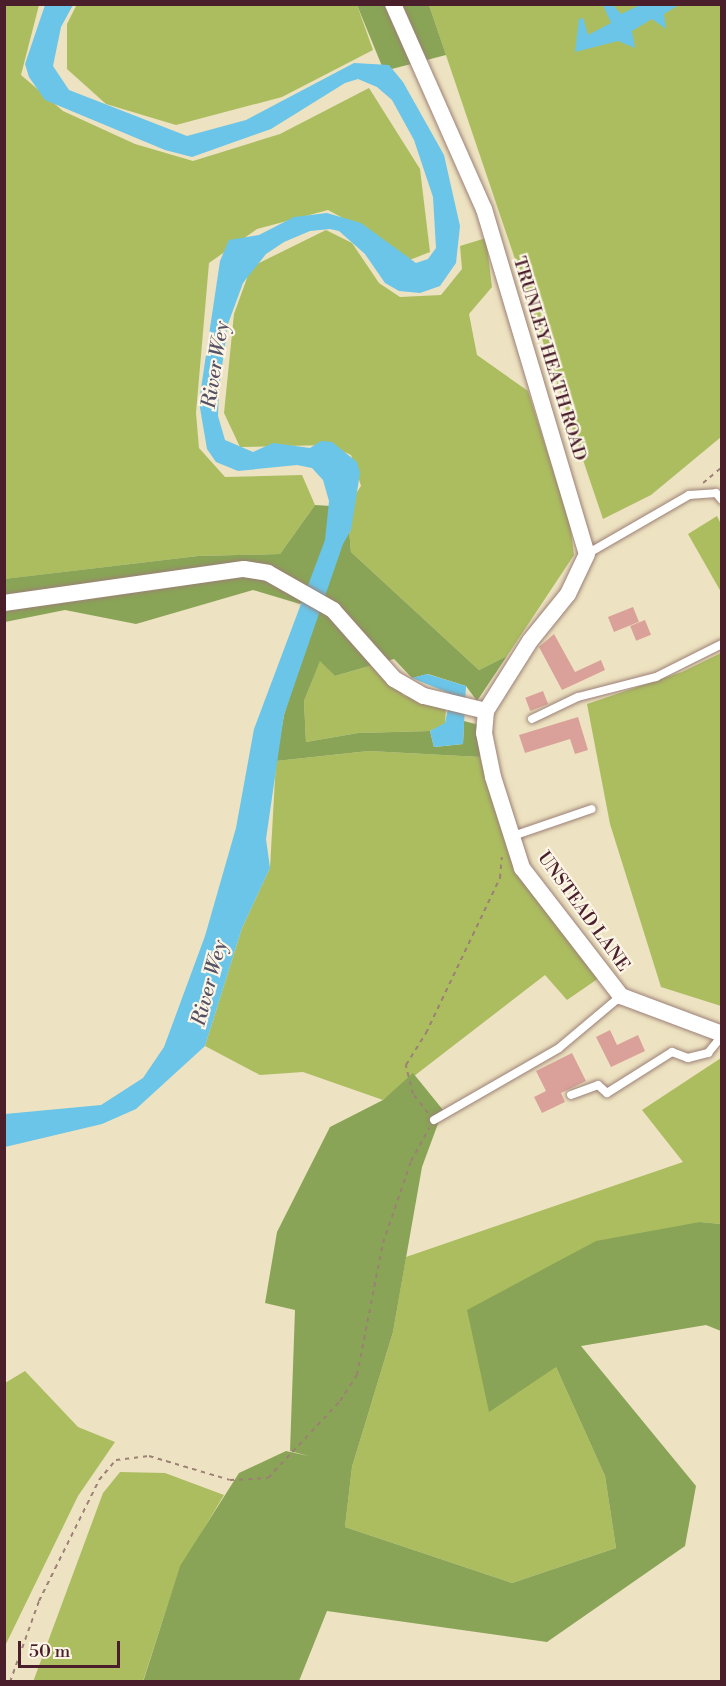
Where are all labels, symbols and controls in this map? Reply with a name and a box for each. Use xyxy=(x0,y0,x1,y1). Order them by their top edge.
street label: TRUNLEY HEATH ROAD xyxy=(508,254,590,464)
water label: River Wey xyxy=(197,320,235,410)
street label: UNSTEAD LANE xyxy=(532,848,634,976)
water label: River Wey xyxy=(187,937,233,1029)
scale bar xyxy=(21,1629,123,1667)
text: 50 m xyxy=(29,1640,70,1663)

